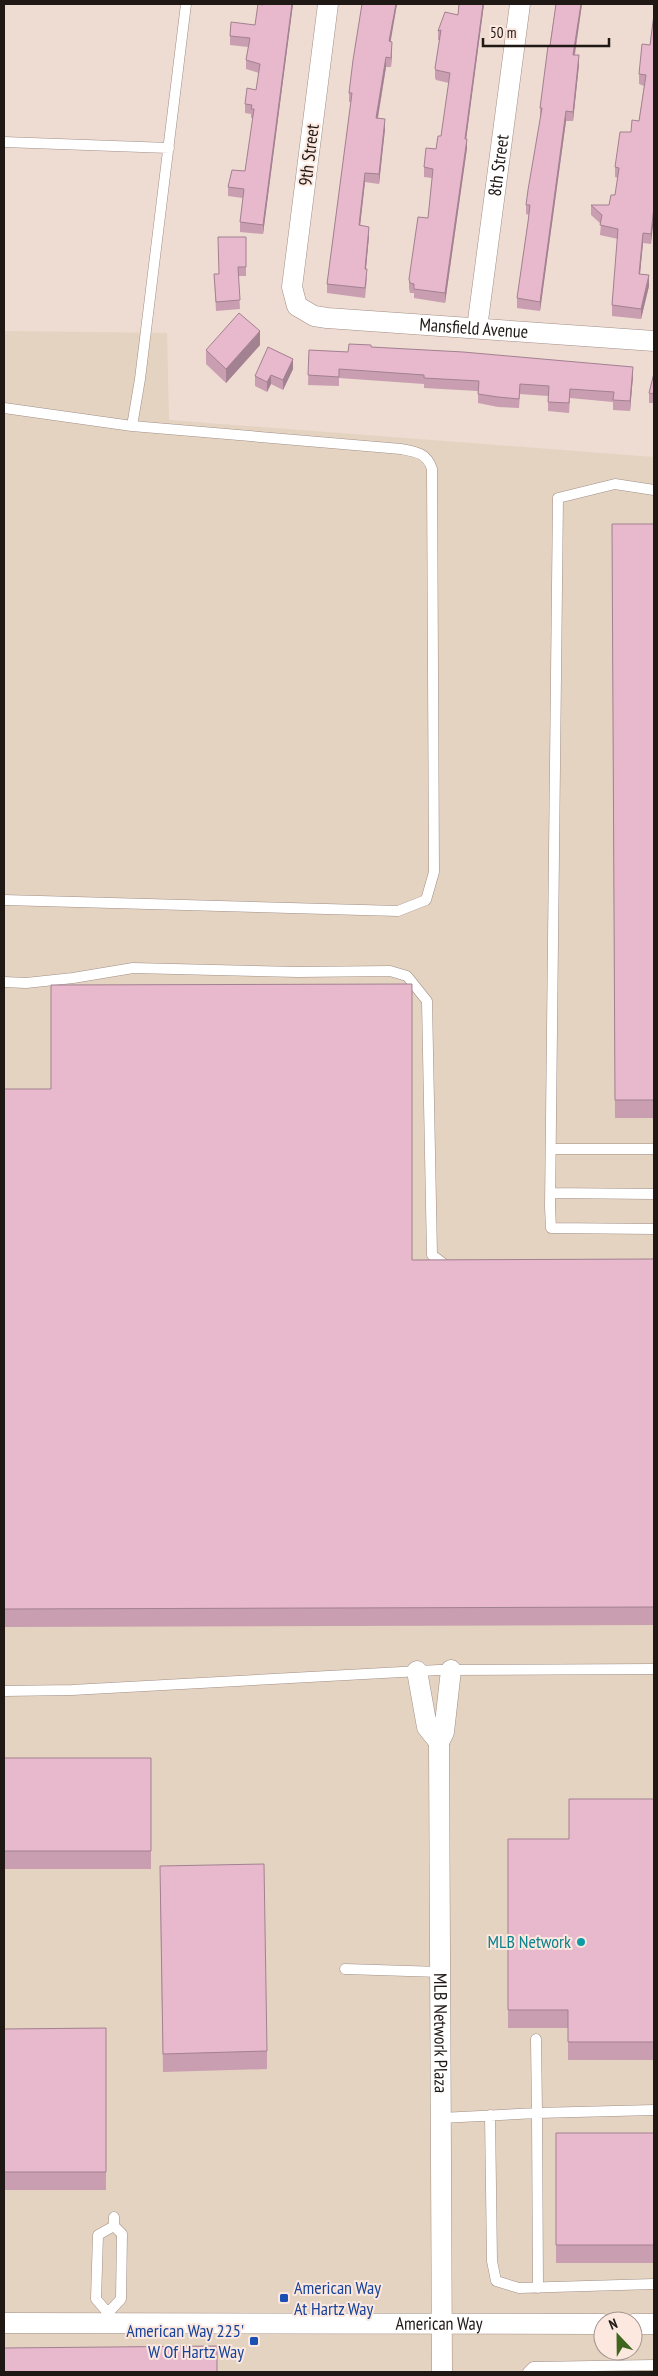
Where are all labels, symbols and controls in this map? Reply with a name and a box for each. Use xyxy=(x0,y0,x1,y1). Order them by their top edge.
scale bar xyxy=(483,15,609,47)
text: 50 m xyxy=(490,23,516,42)
street label: 9th Street xyxy=(293,123,324,187)
street label: 8th Street xyxy=(483,133,514,198)
street label: Mansfield Avenue xyxy=(419,313,529,343)
place label: MLB Network xyxy=(488,1930,571,1953)
marker: MLB Network xyxy=(575,1936,587,1948)
street label: MLB Network Plaza xyxy=(429,1973,453,2093)
place label: American Way At Hartz Way xyxy=(294,2276,381,2320)
marker: American Way At Hartz Way xyxy=(278,2292,290,2304)
north arrow xyxy=(593,2311,643,2361)
street label: American Way xyxy=(395,2312,483,2335)
text: N xyxy=(606,2314,620,2334)
place label: American Way 225' W Of Hartz Way xyxy=(126,2319,244,2363)
marker: American Way 225' W Of Hartz Way xyxy=(248,2335,260,2347)

